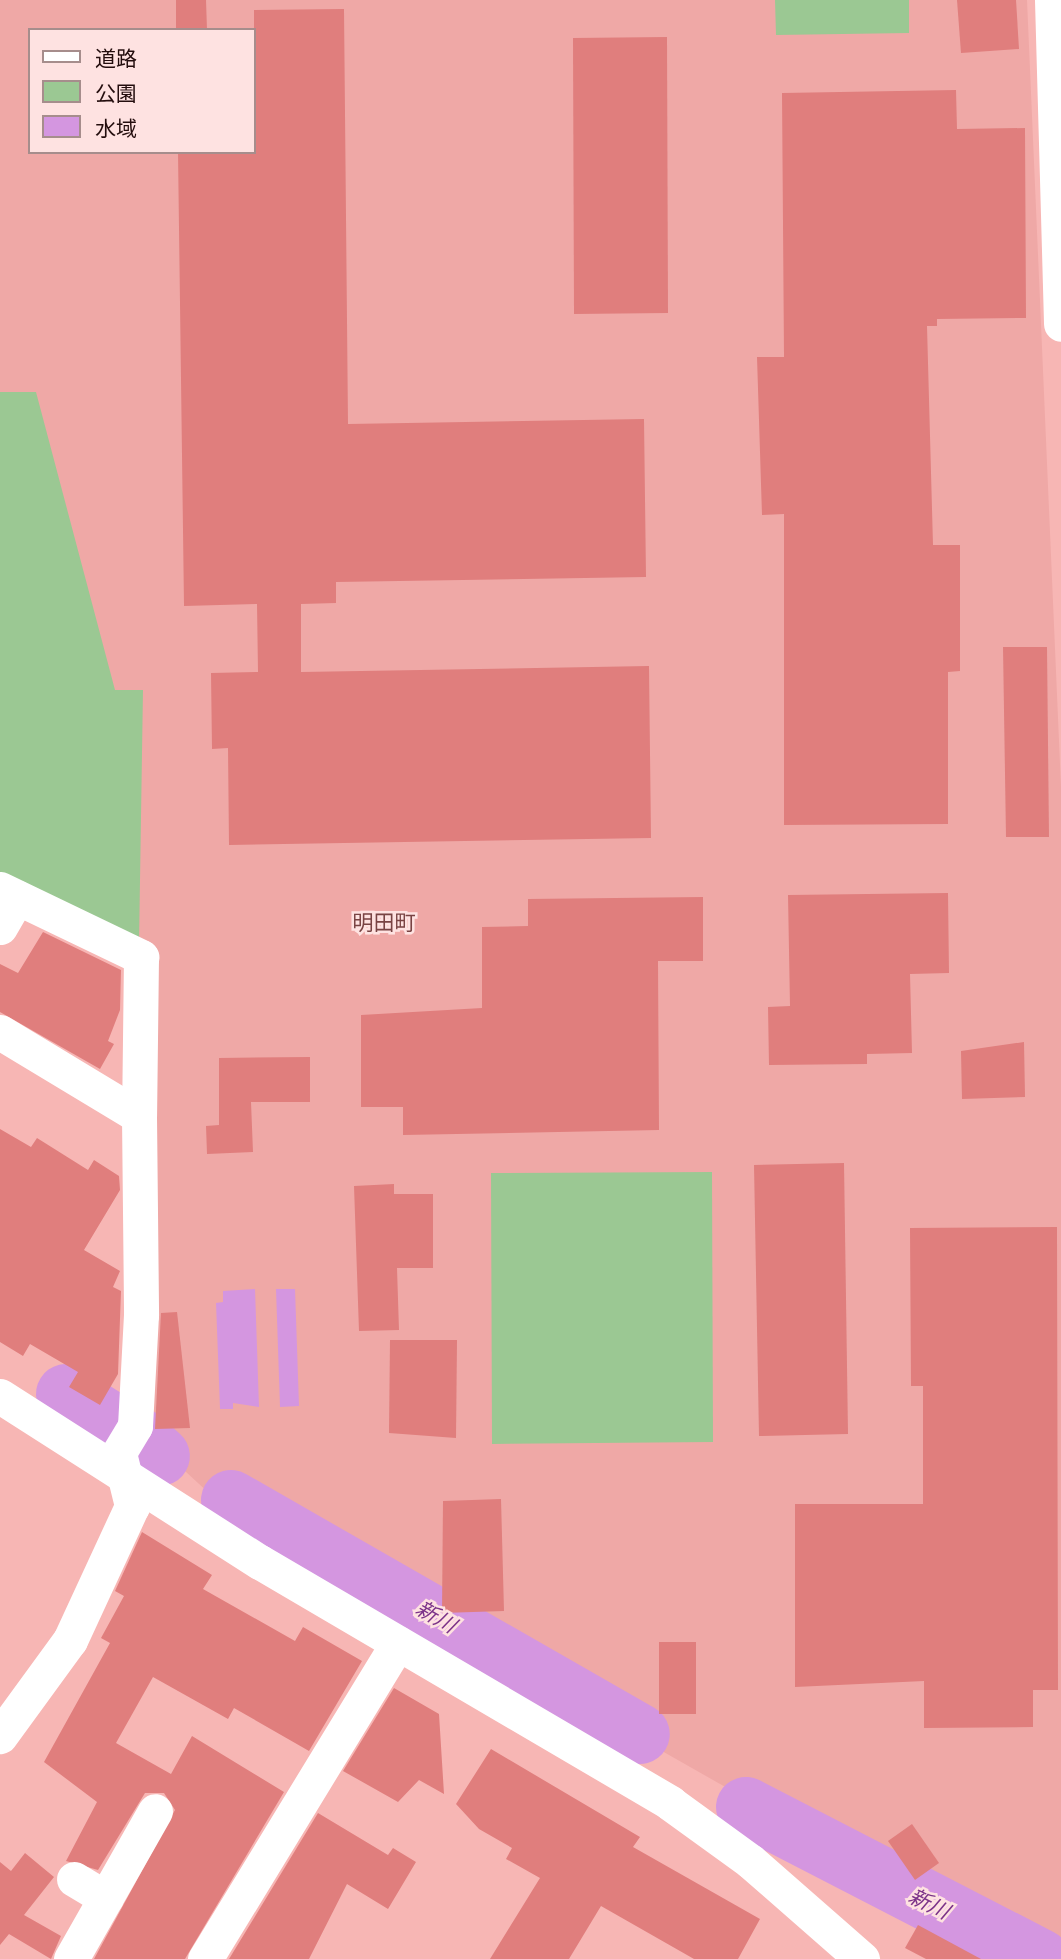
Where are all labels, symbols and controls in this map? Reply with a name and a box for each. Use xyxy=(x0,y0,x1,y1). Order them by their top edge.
legend xyxy=(28,28,256,154)
text: 道路 xyxy=(95,45,137,72)
text: 公園 xyxy=(95,80,137,107)
text: 水域 xyxy=(95,115,137,142)
district label: 明田町 xyxy=(353,910,415,936)
water label: 新川 xyxy=(412,1596,460,1638)
water label: 新川 xyxy=(905,1883,953,1925)

